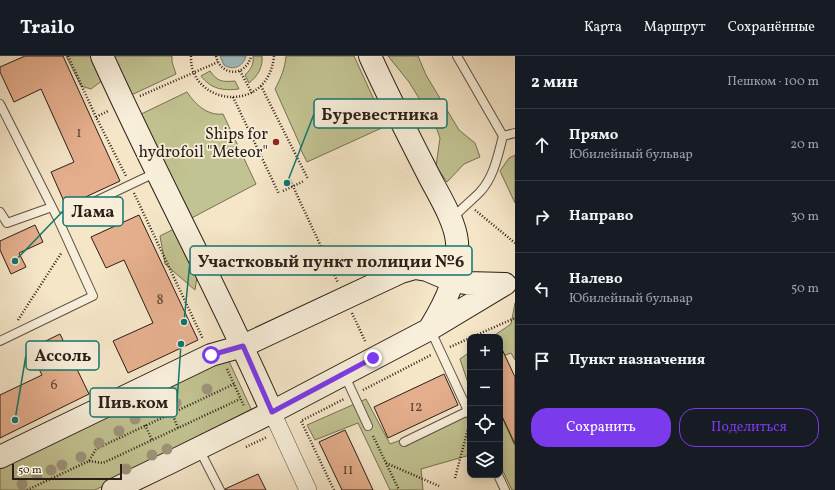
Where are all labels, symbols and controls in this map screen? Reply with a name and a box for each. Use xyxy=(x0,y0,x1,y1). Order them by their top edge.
text: Trailo xyxy=(20,15,75,41)
text: Карта xyxy=(584,18,622,37)
text: Маршрут xyxy=(644,18,706,37)
text: Сохранённые xyxy=(728,18,815,37)
text: 2 мин xyxy=(531,71,578,94)
text: Пешком · 100 m xyxy=(727,73,819,91)
callout: Буревестника xyxy=(314,99,447,128)
text: Буревестника xyxy=(321,104,439,127)
house number: 1 xyxy=(76,124,82,143)
place label: Ships for hydrofoil "Meteor" xyxy=(139,124,268,164)
text: Прямо xyxy=(569,125,618,146)
icon: ahead xyxy=(531,134,553,156)
text: 20 m xyxy=(790,136,819,154)
marker: Ships for hydrofoil "Meteor" xyxy=(271,137,281,147)
text: Юбилейный бульвар xyxy=(569,146,693,164)
callout: Лама xyxy=(63,197,123,226)
text: Лама xyxy=(71,201,115,224)
icon: right xyxy=(531,206,553,228)
text: Направо xyxy=(569,206,633,227)
text: 30 m xyxy=(791,208,819,226)
callout: Участковый пункт полиции №6 xyxy=(190,246,472,275)
text: Участковый пункт полиции №6 xyxy=(198,251,464,274)
text: Налево xyxy=(569,269,623,290)
icon: left xyxy=(531,278,553,300)
text: 50 m xyxy=(791,280,819,298)
text: Юбилейный бульвар xyxy=(569,290,693,308)
house number: 8 xyxy=(156,291,164,310)
map controls xyxy=(467,334,503,478)
button: + xyxy=(467,334,503,370)
callout: Ассоль xyxy=(26,341,99,370)
text: Ассоль xyxy=(35,345,92,368)
route start xyxy=(202,346,220,364)
route end xyxy=(364,349,382,367)
icon: arrive xyxy=(531,350,553,372)
text: Пункт назначения xyxy=(569,350,705,371)
button: − xyxy=(467,370,503,406)
house number: 6 xyxy=(50,376,58,395)
callout: Пив.ком xyxy=(90,388,177,417)
text: Пив.ком xyxy=(98,392,169,415)
house number: 12 xyxy=(410,398,422,417)
button: locate xyxy=(467,406,503,442)
button: Сохранить xyxy=(531,408,671,447)
button: Поделиться xyxy=(679,408,819,447)
button: layers xyxy=(467,442,503,478)
house number: 11 xyxy=(343,461,353,480)
scale bar xyxy=(12,462,122,481)
text: 50 m xyxy=(18,463,42,478)

